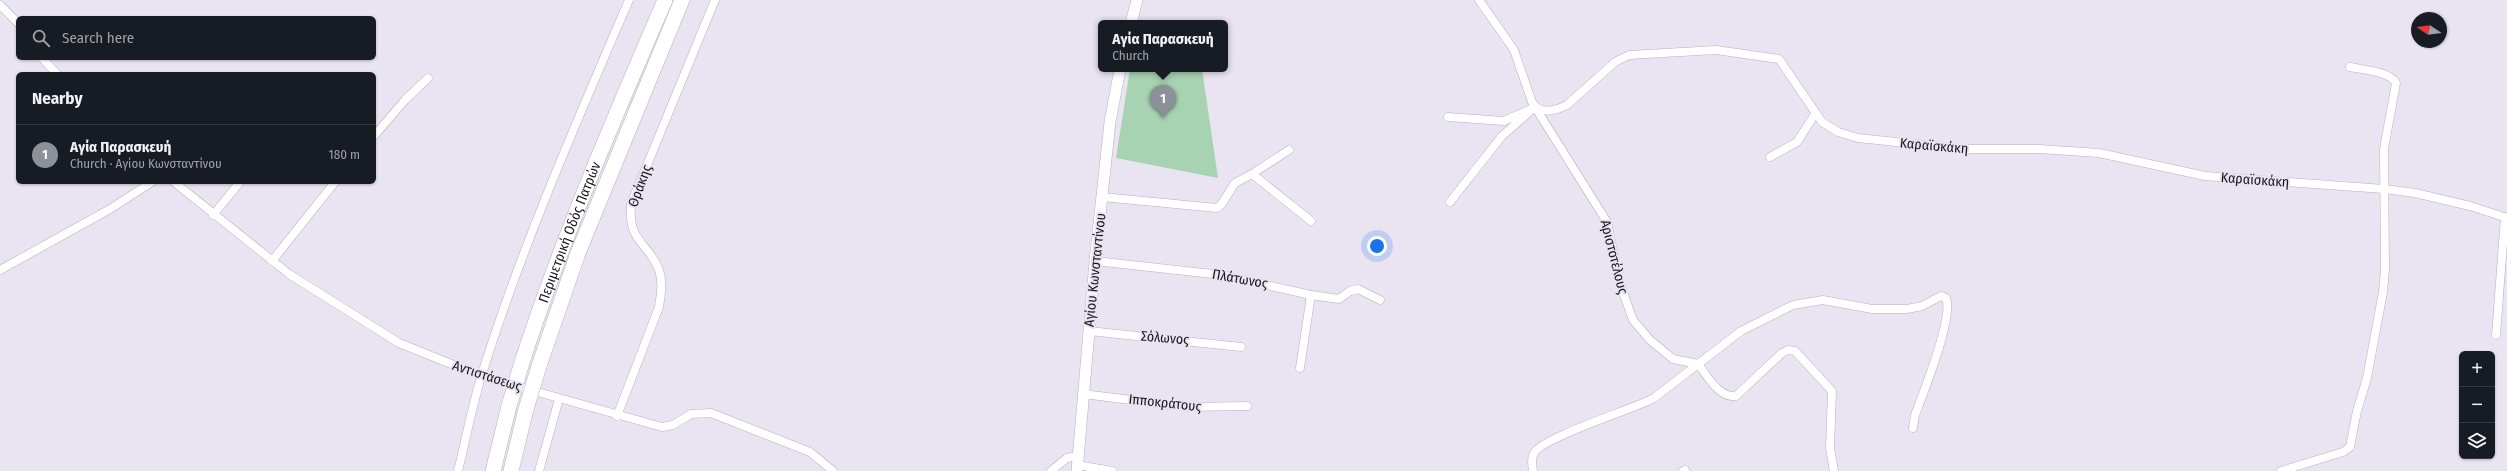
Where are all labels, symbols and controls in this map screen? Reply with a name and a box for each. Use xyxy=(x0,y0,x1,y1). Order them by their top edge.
north arrow xyxy=(2411,12,2447,48)
search box xyxy=(16,16,376,60)
popup xyxy=(1098,20,1228,72)
icon: search xyxy=(30,27,52,49)
text: Search here xyxy=(62,29,134,47)
text: Αγία Παρασκευή xyxy=(1112,30,1214,48)
text: Church xyxy=(1112,48,1149,63)
pin: 1 xyxy=(1150,85,1176,118)
text: Nearby xyxy=(32,88,83,109)
street label: Καραϊσκάκη xyxy=(1899,135,1969,157)
text: Αγία Παρασκευή xyxy=(70,138,171,156)
text: 1 xyxy=(42,147,48,162)
text: 180 m xyxy=(329,147,360,162)
text: Church · Αγίου Κωνσταντίνου xyxy=(70,156,222,171)
street label: Περιμετρική Οδός Πατρών xyxy=(535,159,604,305)
street label: Θράκης xyxy=(625,163,655,209)
street label: Καραϊσκάκη xyxy=(2220,169,2290,191)
street label: Αγίου Κωνσταντίνου xyxy=(1081,212,1109,328)
street label: Αριστοτέλους xyxy=(1597,218,1631,296)
your location xyxy=(1367,236,1387,256)
street label: Πλάτωνος xyxy=(1211,266,1269,292)
street label: Σόλωνος xyxy=(1140,327,1190,349)
map controls xyxy=(2459,351,2495,459)
button: + xyxy=(2459,351,2495,387)
street label: Αντιστάσεως xyxy=(450,357,524,395)
button: − xyxy=(2459,387,2495,423)
street label: Ιπποκράτους xyxy=(1128,391,1202,415)
button: layers xyxy=(2459,423,2495,459)

